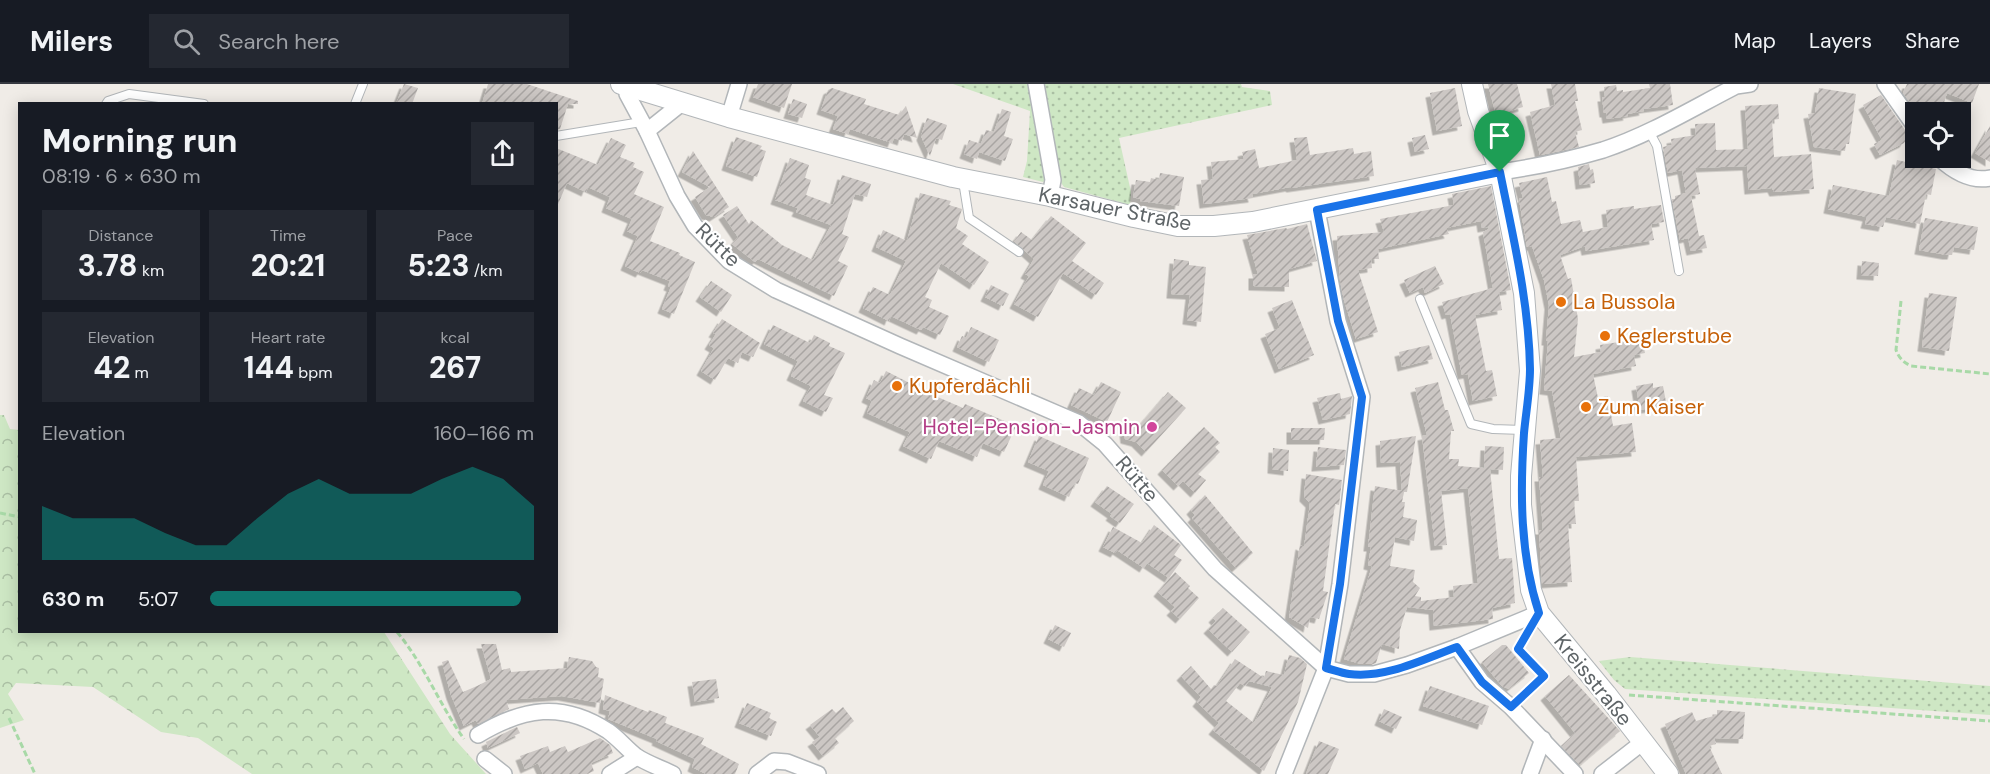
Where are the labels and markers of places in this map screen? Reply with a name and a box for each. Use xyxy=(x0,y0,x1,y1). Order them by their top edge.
pin xyxy=(1474,110,1525,172)
place label: La Bussola xyxy=(1573,288,1675,316)
marker: La Bussola xyxy=(1554,295,1568,309)
place label: Keglerstube xyxy=(1617,322,1732,350)
marker: Keglerstube xyxy=(1598,329,1612,343)
place label: Kupferdächli xyxy=(909,372,1031,400)
marker: Kupferdächli xyxy=(890,379,904,393)
place label: Zum Kaiser xyxy=(1598,393,1704,421)
marker: Zum Kaiser xyxy=(1579,400,1593,414)
place label: Hotel-Pension-Jasmin xyxy=(922,413,1140,441)
marker: Hotel-Pension-Jasmin xyxy=(1145,420,1159,434)

